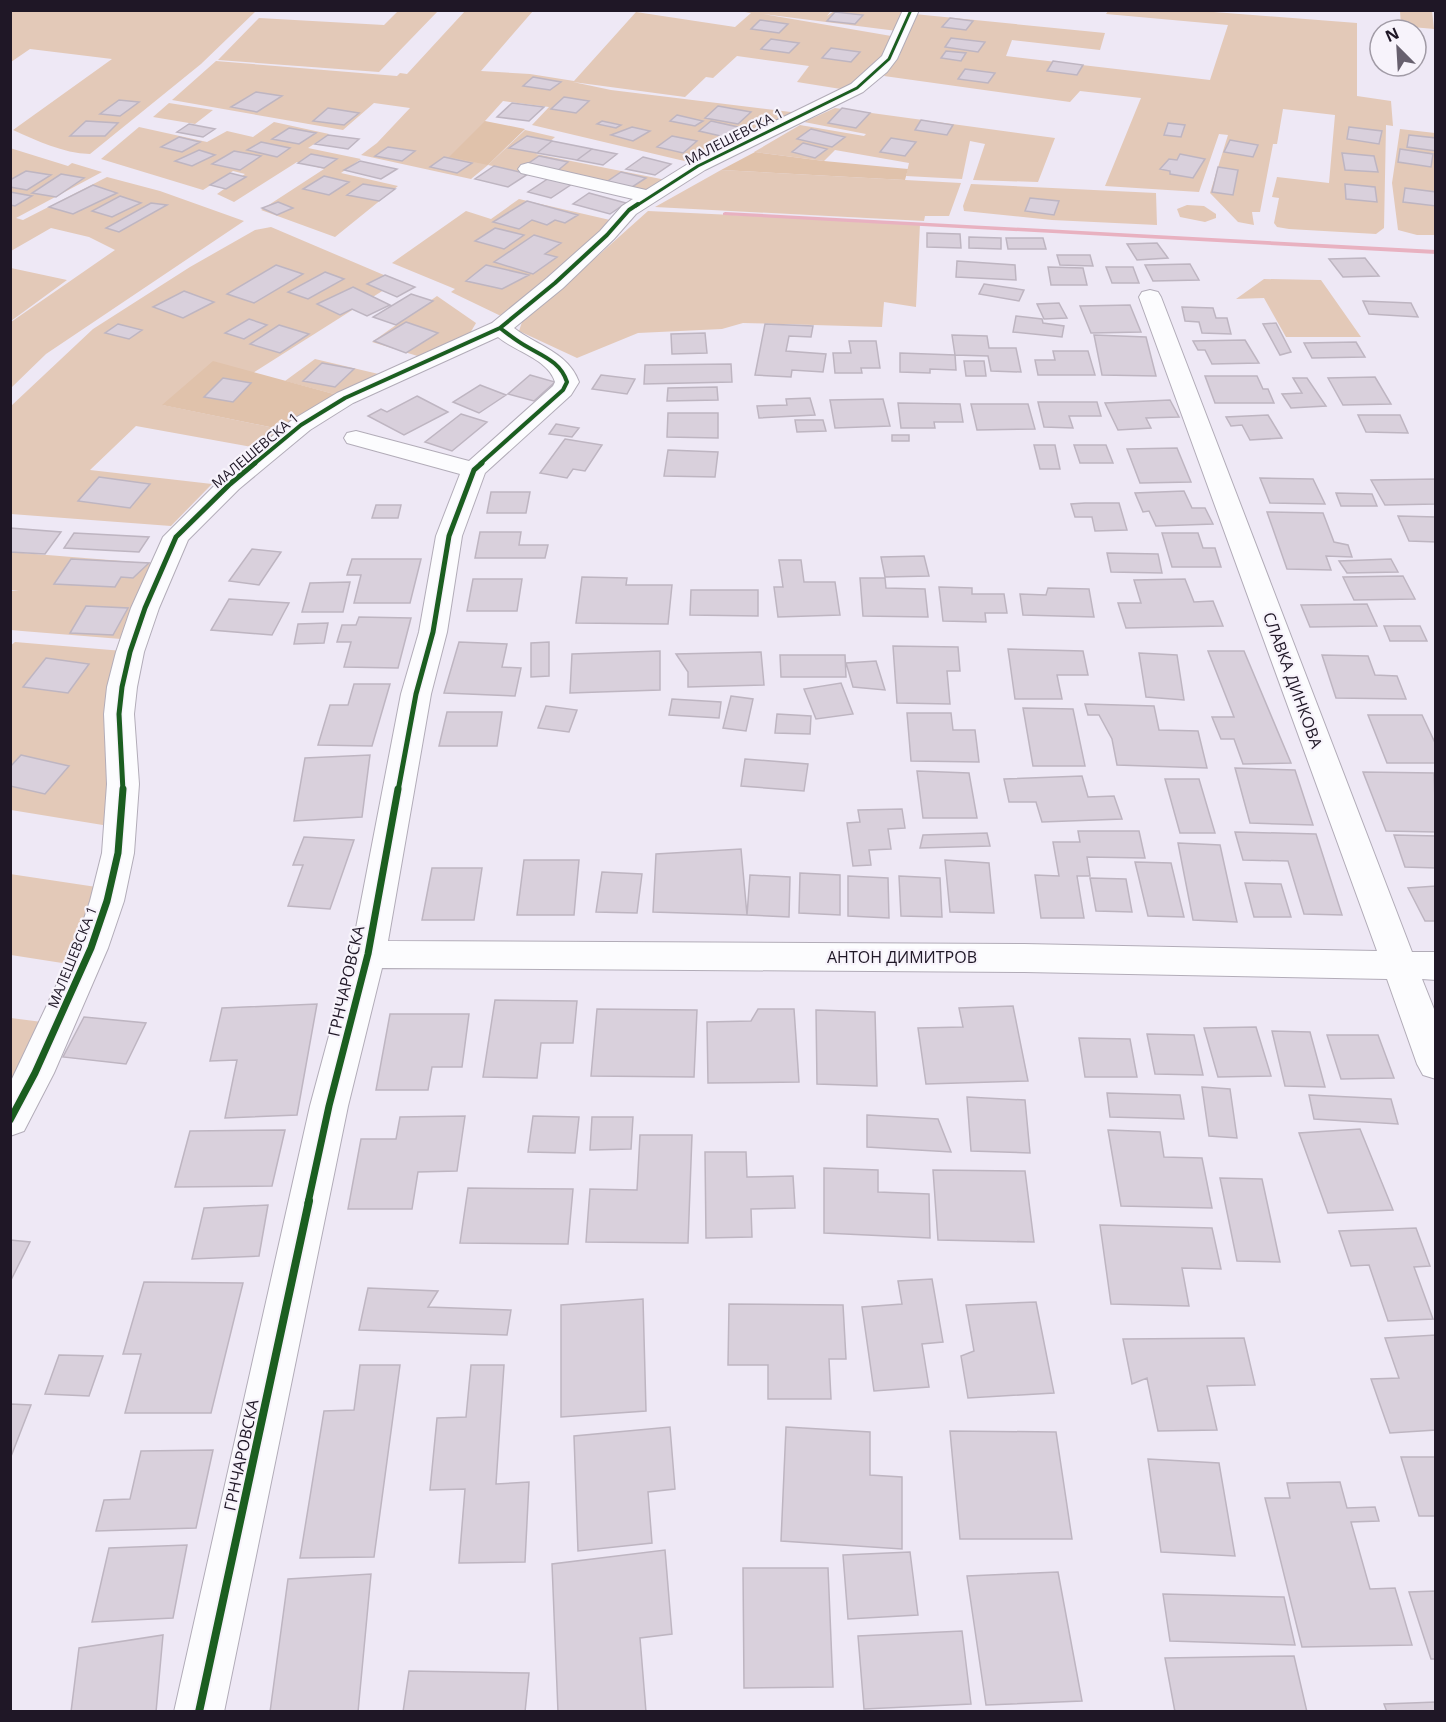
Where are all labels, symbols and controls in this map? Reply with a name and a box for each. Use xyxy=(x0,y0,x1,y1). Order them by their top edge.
north arrow xyxy=(1368,18,1428,78)
text: N xyxy=(1381,22,1402,47)
street label: МАЛЕШЕВСКА 1 xyxy=(681,103,787,169)
street label: МАЛЕШЕВСКА 1 xyxy=(207,408,303,492)
street label: СЛАВКА ДИНКОВА xyxy=(1258,609,1328,752)
street label: МАЛЕШЕВСКА 1 xyxy=(43,903,101,1011)
street label: ГРНЧАРОВСКА xyxy=(323,922,370,1039)
street label: АНТОН ДИМИТРОВ xyxy=(827,946,977,968)
street label: ГРНЧАРОВСКА xyxy=(218,1396,264,1513)

